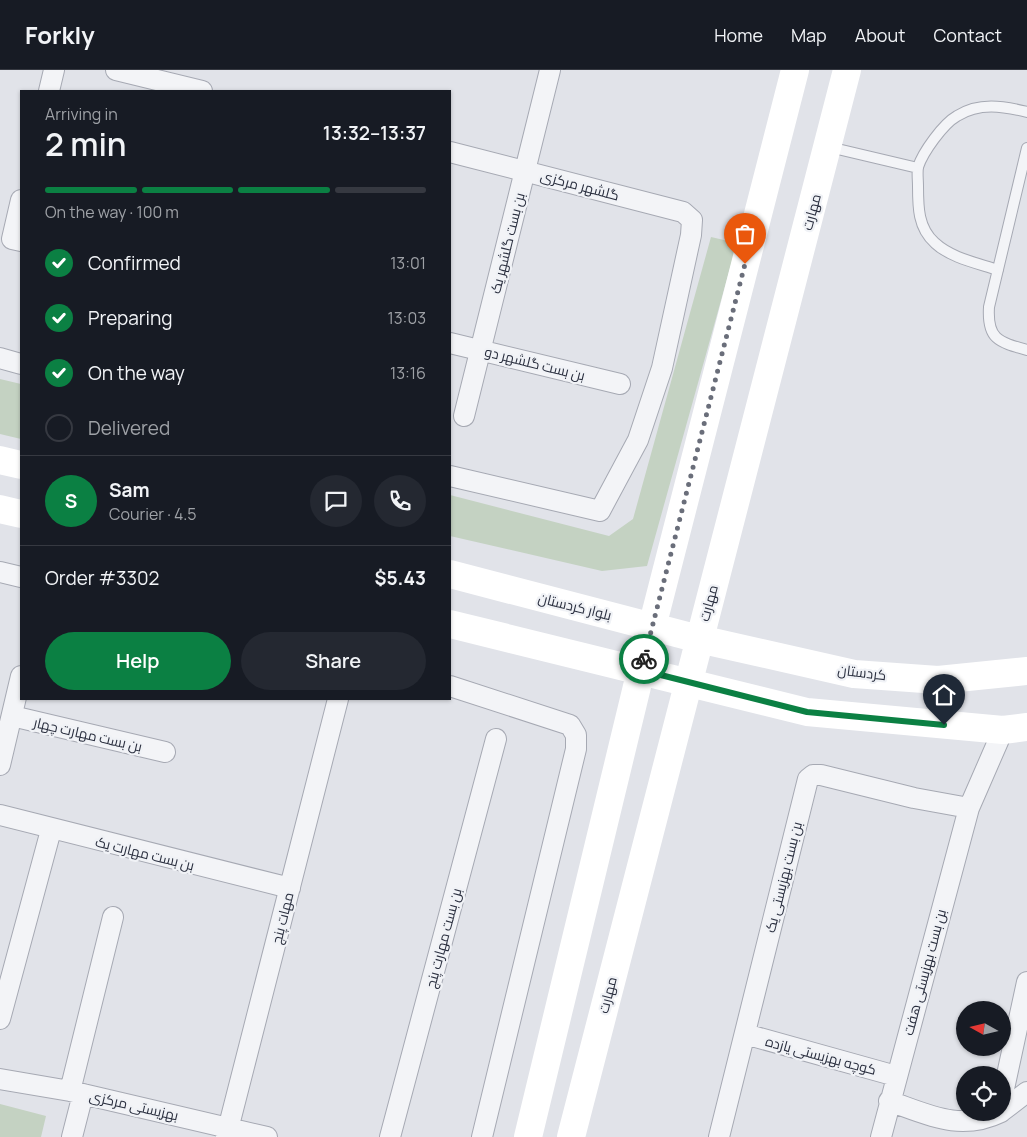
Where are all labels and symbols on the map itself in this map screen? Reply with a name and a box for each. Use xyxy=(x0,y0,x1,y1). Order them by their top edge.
street label: گلشهر مرکزی xyxy=(539,165,621,205)
street label: بن بست گلشهر یک xyxy=(485,190,529,296)
street label: مهارت xyxy=(797,192,825,232)
pin xyxy=(724,213,766,264)
street label: بن بست گلشهر دو xyxy=(483,341,587,385)
street label: مهارت xyxy=(694,583,722,623)
street label: بلوار کردستان xyxy=(536,588,614,624)
courier xyxy=(619,634,669,684)
street label: کردستان xyxy=(837,660,887,684)
pin xyxy=(923,674,965,725)
street label: بن بست مهارت چهار xyxy=(31,712,144,757)
street label: بن بست بهزیستی یک xyxy=(760,820,806,934)
street label: بن بست مهارت یک xyxy=(93,832,197,874)
street label: بن بست مهارت پنج xyxy=(421,886,466,990)
street label: مهات پنج xyxy=(266,890,299,946)
street label: بن بست بهزیستی هفت xyxy=(898,907,950,1037)
street label: مهارت xyxy=(593,975,621,1015)
north arrow xyxy=(956,1001,1011,1056)
street label: کوچه بهزیستی یازده xyxy=(763,1031,879,1080)
street label: بهزیستی مرکزی xyxy=(88,1086,180,1124)

